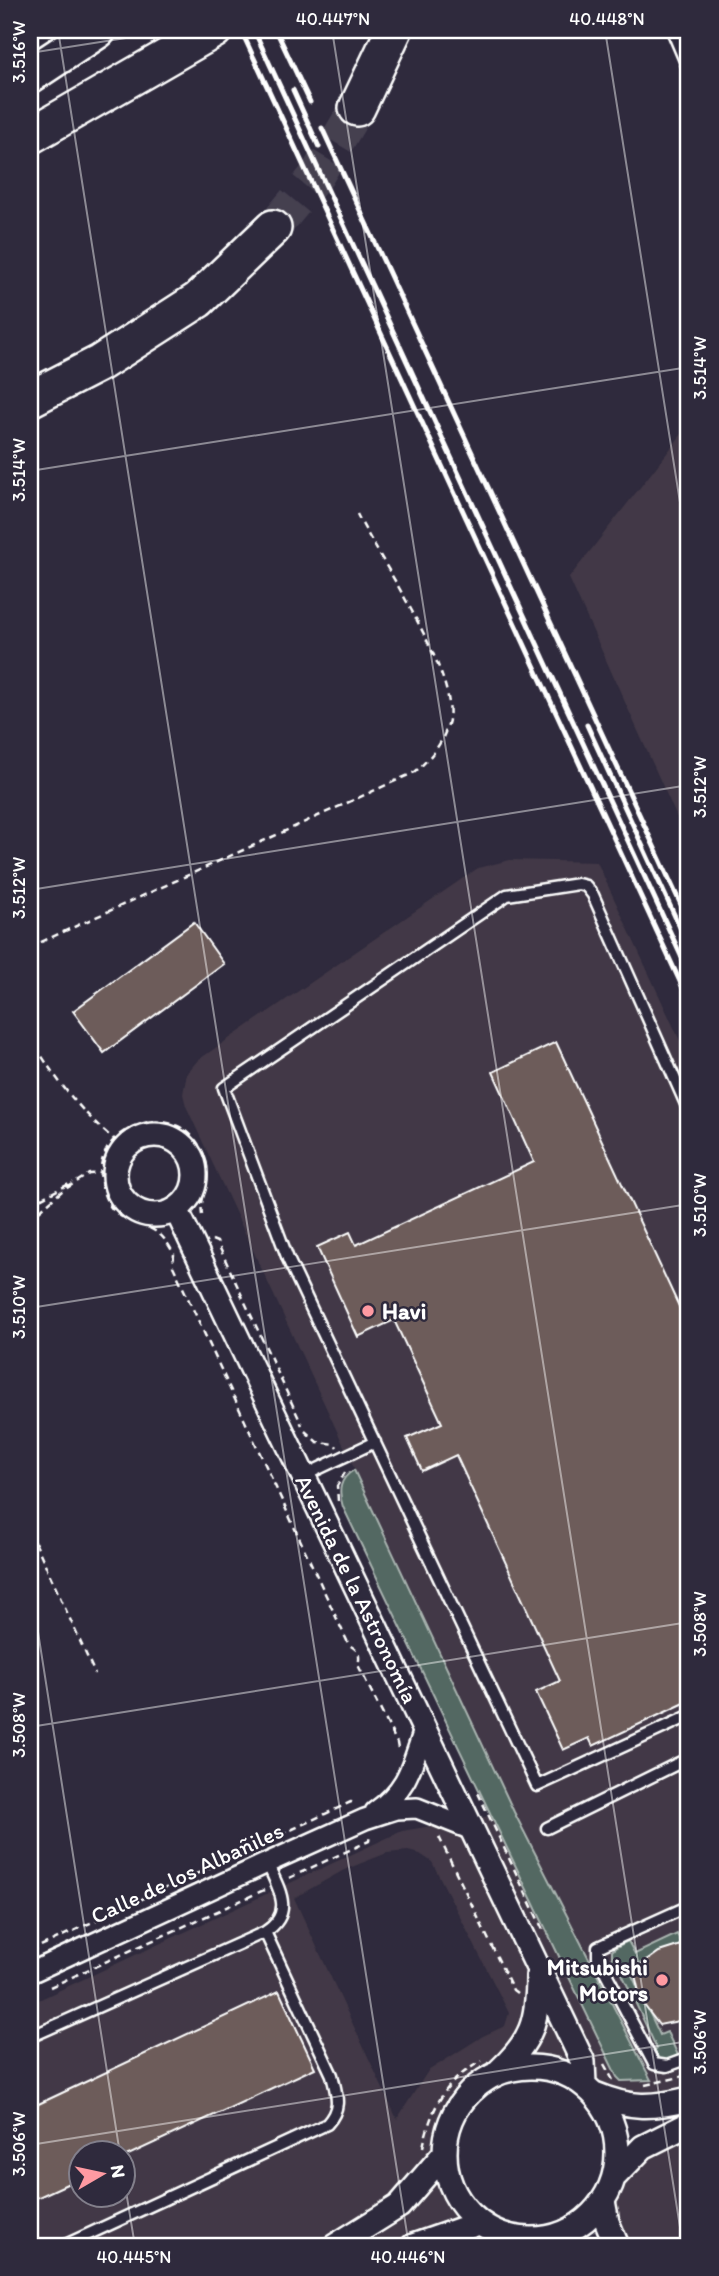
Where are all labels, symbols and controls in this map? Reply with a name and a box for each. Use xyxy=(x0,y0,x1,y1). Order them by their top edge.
text: 40.447°N xyxy=(296,8,370,30)
text: 40.448°N xyxy=(569,8,645,30)
text: 3.516°W xyxy=(8,21,30,83)
text: 3.514°W xyxy=(689,336,711,400)
text: 3.514°W xyxy=(8,438,30,502)
text: 3.512°W xyxy=(689,756,711,818)
text: 3.512°W xyxy=(8,857,30,919)
text: 3.510°W xyxy=(689,1173,711,1237)
text: 3.510°W xyxy=(8,1275,30,1339)
place label: Havi xyxy=(382,1297,426,1325)
marker: Havi xyxy=(360,1303,376,1319)
street label: Avenida de la Astronomía xyxy=(289,1470,425,1708)
text: 3.508°W xyxy=(689,1591,711,1657)
text: 3.508°W xyxy=(8,1692,30,1758)
street label: Calle de los Albañiles xyxy=(86,1816,288,1930)
place label: Mitsubishi Motors xyxy=(547,1953,648,2007)
marker: Mitsubishi Motors xyxy=(654,1972,670,1988)
text: 3.506°W xyxy=(689,2010,711,2075)
text: 3.506°W xyxy=(8,2112,30,2177)
north arrow xyxy=(66,2140,136,2210)
text: N xyxy=(106,2163,131,2180)
text: 40.445°N xyxy=(97,2246,171,2268)
text: 40.446°N xyxy=(371,2246,445,2268)

